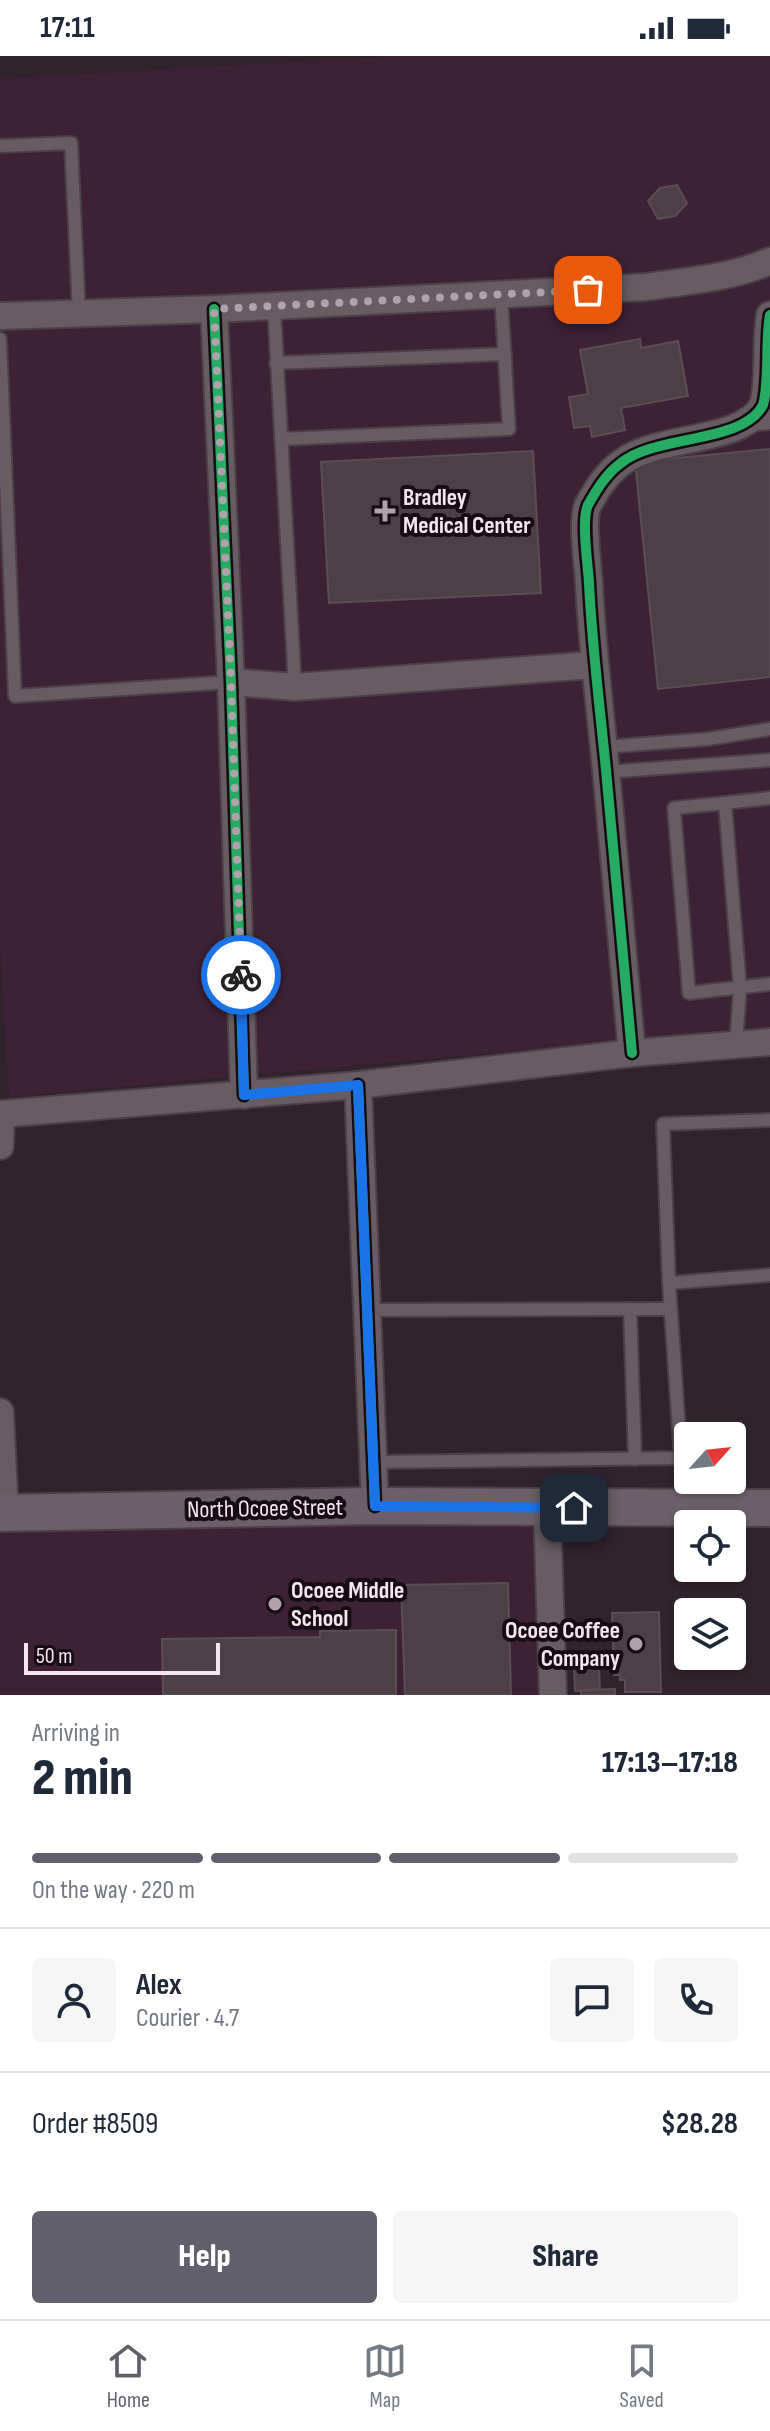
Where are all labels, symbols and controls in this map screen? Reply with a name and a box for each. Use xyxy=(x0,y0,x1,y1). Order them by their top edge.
text: 17:11 xyxy=(40,10,95,46)
pin xyxy=(554,256,622,324)
icon: bag xyxy=(566,268,610,312)
place label: Bradley Medical Center xyxy=(403,483,531,540)
marker: Bradley Medical Center xyxy=(374,500,396,522)
courier xyxy=(201,935,281,1015)
icon: bike xyxy=(219,953,263,997)
north arrow xyxy=(674,1422,746,1494)
map controls xyxy=(674,1422,746,1670)
pin xyxy=(540,1474,608,1542)
icon: home xyxy=(552,1486,596,1530)
street label: North Ocoee Street xyxy=(187,1493,343,1524)
button: locate xyxy=(674,1510,746,1582)
place label: Ocoee Middle School xyxy=(291,1576,404,1633)
marker: Ocoee Middle School xyxy=(266,1595,284,1613)
button: layers xyxy=(674,1598,746,1670)
place label: Ocoee Coffee Company xyxy=(505,1616,620,1673)
marker: Ocoee Coffee Company xyxy=(627,1635,645,1653)
scale bar xyxy=(24,1639,220,1675)
text: 50 m xyxy=(36,1643,72,1670)
text: Arriving in xyxy=(32,1718,120,1749)
text: 17:13–17:18 xyxy=(602,1745,738,1781)
text: 2 min xyxy=(32,1747,133,1810)
text: On the way · 220 m xyxy=(32,1875,195,1906)
button: person xyxy=(32,1958,116,2042)
button: chat xyxy=(550,1958,634,2042)
button: phone xyxy=(654,1958,738,2042)
text: Alex xyxy=(136,1967,182,2003)
text: Courier · 4.7 xyxy=(136,2003,239,2034)
text: Order #8509 xyxy=(32,2106,158,2142)
text: $28.28 xyxy=(661,2106,738,2142)
button: Help xyxy=(32,2211,377,2303)
button: Share xyxy=(393,2211,738,2303)
tab: Home xyxy=(106,2339,150,2414)
tab: Map xyxy=(363,2339,407,2414)
tab: Saved xyxy=(620,2339,664,2414)

